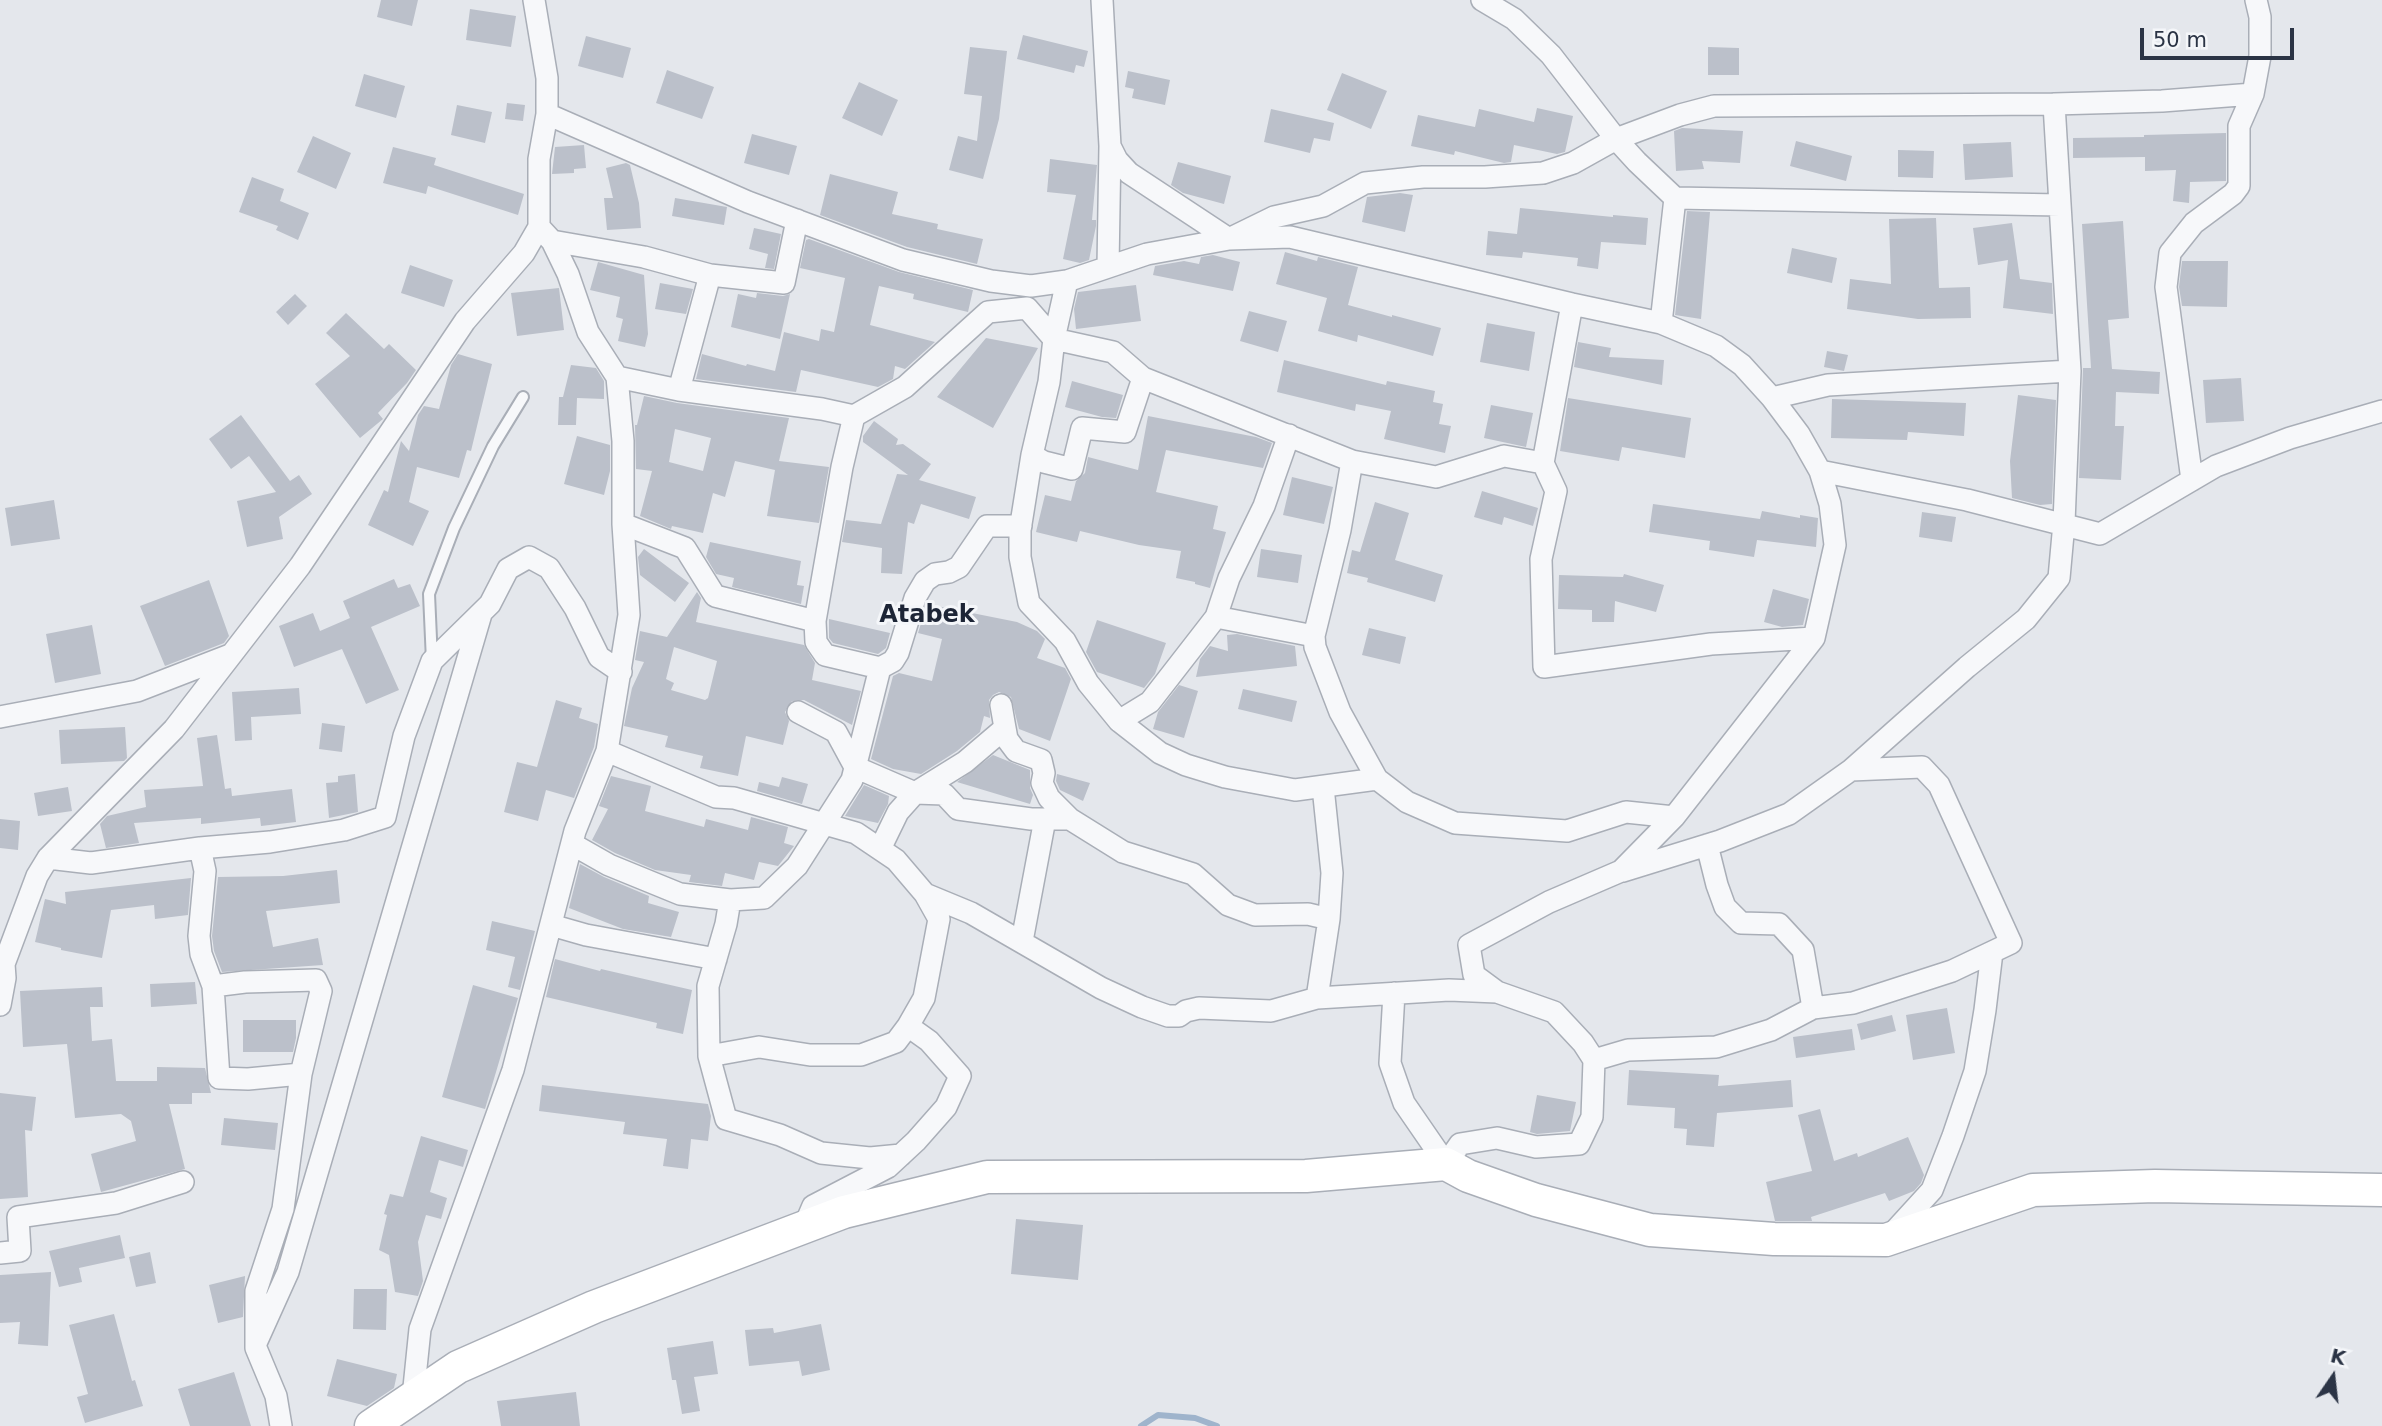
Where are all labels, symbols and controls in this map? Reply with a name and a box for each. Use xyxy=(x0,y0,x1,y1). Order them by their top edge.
scale bar xyxy=(2144,14,2298,58)
text: 50 m xyxy=(2153,28,2207,52)
district label: Atabek xyxy=(879,602,975,630)
north arrow xyxy=(2298,1342,2368,1412)
text: K xyxy=(2328,1344,2348,1369)

